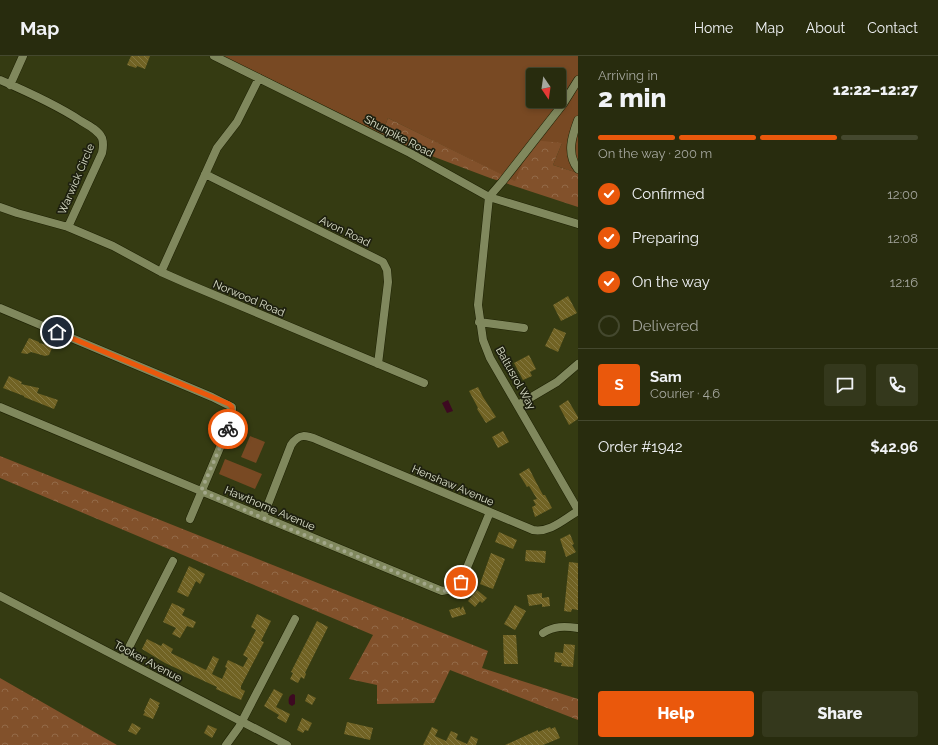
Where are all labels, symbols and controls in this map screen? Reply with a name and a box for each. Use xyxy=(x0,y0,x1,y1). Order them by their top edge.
text: Map xyxy=(20,17,59,39)
text: Home xyxy=(694,20,733,36)
text: Map xyxy=(755,20,784,36)
text: About xyxy=(806,20,845,36)
text: Contact xyxy=(867,20,918,36)
north arrow xyxy=(526,68,566,108)
map controls xyxy=(526,68,566,108)
text: Arriving in xyxy=(598,68,658,83)
text: 12:22–12:27 xyxy=(833,81,918,99)
text: 2 min xyxy=(598,83,666,113)
street label: Shunpike Road xyxy=(362,113,436,160)
street label: Warwick Circle xyxy=(56,141,97,217)
text: On the way · 200 m xyxy=(598,146,712,161)
icon: check xyxy=(598,183,620,205)
text: Confirmed xyxy=(632,185,705,203)
text: 12:00 xyxy=(887,187,918,202)
street label: Avon Road xyxy=(317,214,372,249)
icon: check xyxy=(598,227,620,249)
text: Preparing xyxy=(632,229,699,247)
text: 12:08 xyxy=(888,231,918,246)
icon: check xyxy=(598,271,620,293)
text: On the way xyxy=(632,273,710,291)
text: 12:16 xyxy=(890,275,918,290)
street label: Norwood Road xyxy=(211,277,287,319)
pin xyxy=(40,315,74,349)
text: Delivered xyxy=(632,317,699,335)
icon: home xyxy=(46,321,68,343)
street label: Baltusrol Way xyxy=(493,345,538,412)
button: chat xyxy=(824,364,866,406)
button: phone xyxy=(876,364,918,406)
text: Sam xyxy=(650,368,682,386)
text: S xyxy=(614,376,624,394)
text: Courier · 4.6 xyxy=(650,386,720,401)
courier xyxy=(208,409,248,449)
icon: bike xyxy=(217,418,239,440)
text: Order #1942 xyxy=(598,438,683,456)
text: $42.96 xyxy=(870,438,918,456)
street label: Henshaw Avenue xyxy=(410,462,496,509)
street label: Hawthorne Avenue xyxy=(222,483,318,534)
pin xyxy=(444,565,478,599)
icon: bag xyxy=(450,571,472,593)
street label: Tooker Avenue xyxy=(111,638,185,685)
button: Help xyxy=(598,691,754,737)
button: Share xyxy=(762,691,918,737)

